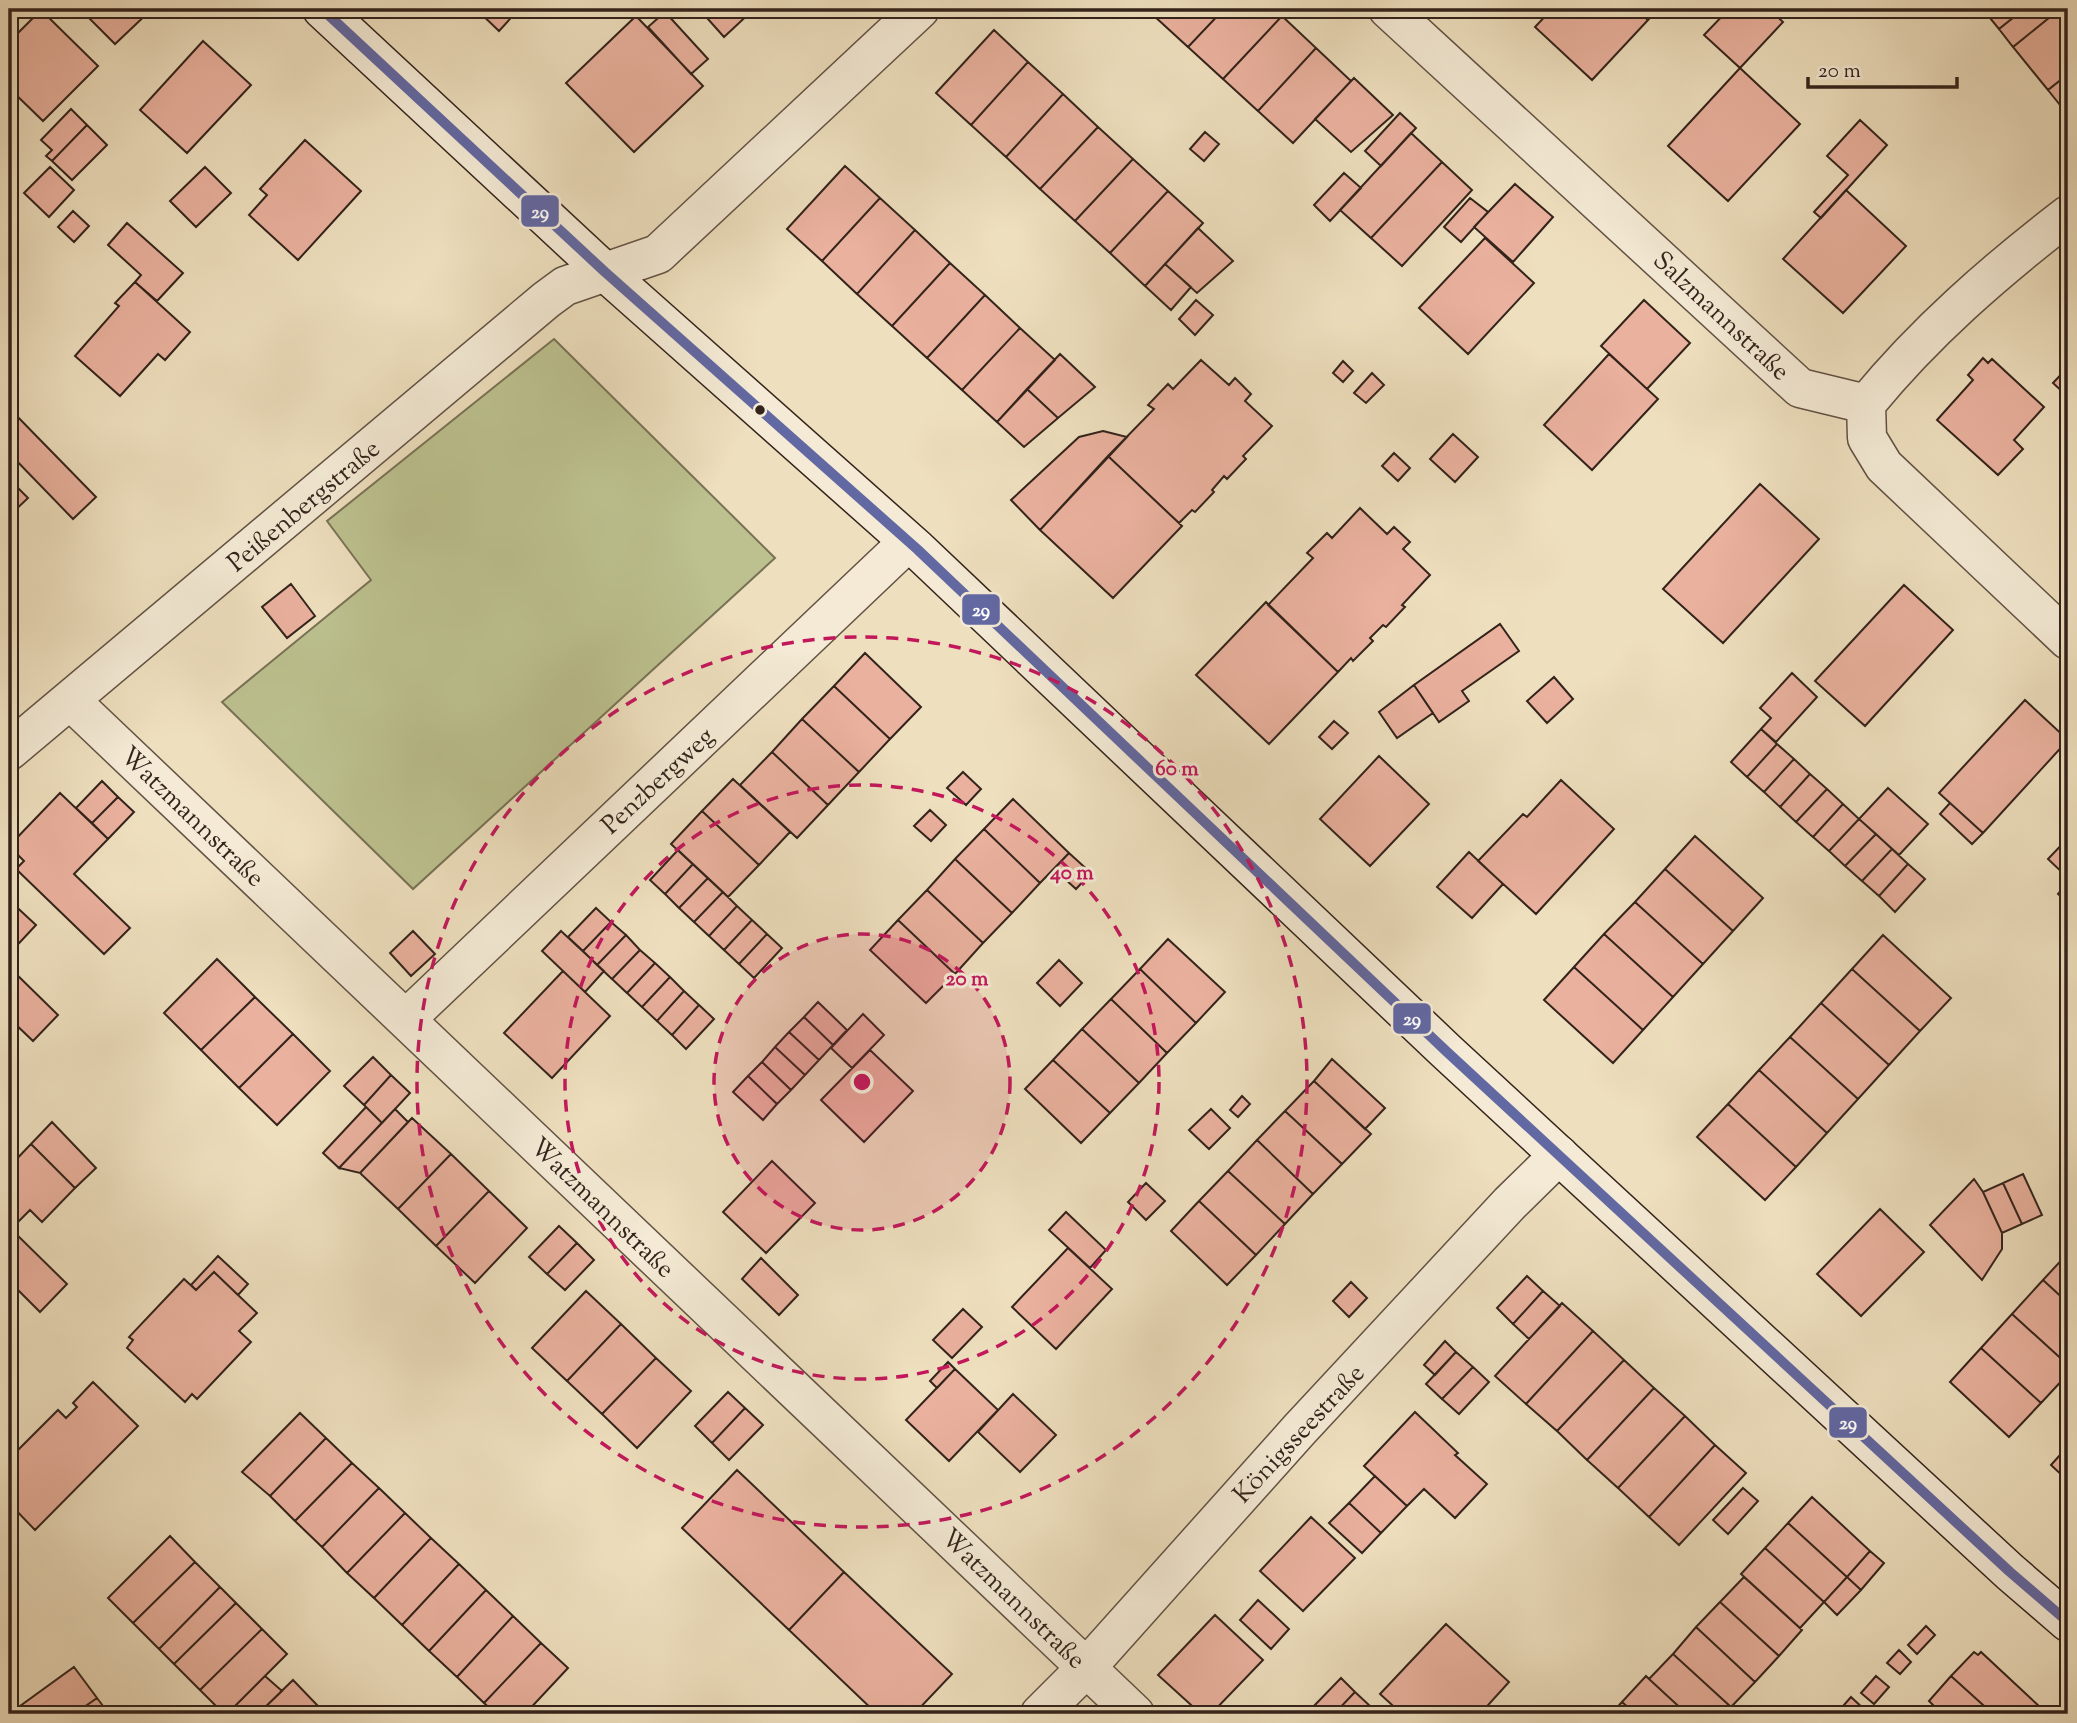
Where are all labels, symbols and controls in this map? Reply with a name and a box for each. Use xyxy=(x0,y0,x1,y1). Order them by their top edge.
scale bar xyxy=(1808,46,1956,90)
text: 20 m xyxy=(1818,57,1861,87)
line badge: 29 xyxy=(520,194,560,228)
text: 29 xyxy=(531,200,549,227)
street label: Salzmannstraße xyxy=(1644,243,1797,390)
unlabelled marker xyxy=(753,403,767,417)
street label: Peißenbergstraße xyxy=(220,432,389,582)
line badge: 29 xyxy=(961,593,1001,626)
text: 29 xyxy=(972,598,990,625)
street label: Penzbergweg xyxy=(594,720,724,844)
street label: Watzmannstraße xyxy=(111,739,272,897)
text: 60 m xyxy=(1155,755,1199,785)
text: 40 m xyxy=(1049,859,1094,889)
text: 20 m xyxy=(946,965,989,995)
line badge: 29 xyxy=(1392,1002,1432,1035)
text: 29 xyxy=(1403,1007,1421,1034)
centre of rings xyxy=(850,1070,874,1094)
street label: Watzmannstraße xyxy=(521,1130,682,1288)
street label: Königsseestraße xyxy=(1225,1357,1374,1513)
line badge: 29 xyxy=(1828,1406,1868,1439)
text: 29 xyxy=(1839,1411,1857,1438)
street label: Watzmannstraße xyxy=(932,1521,1093,1679)

